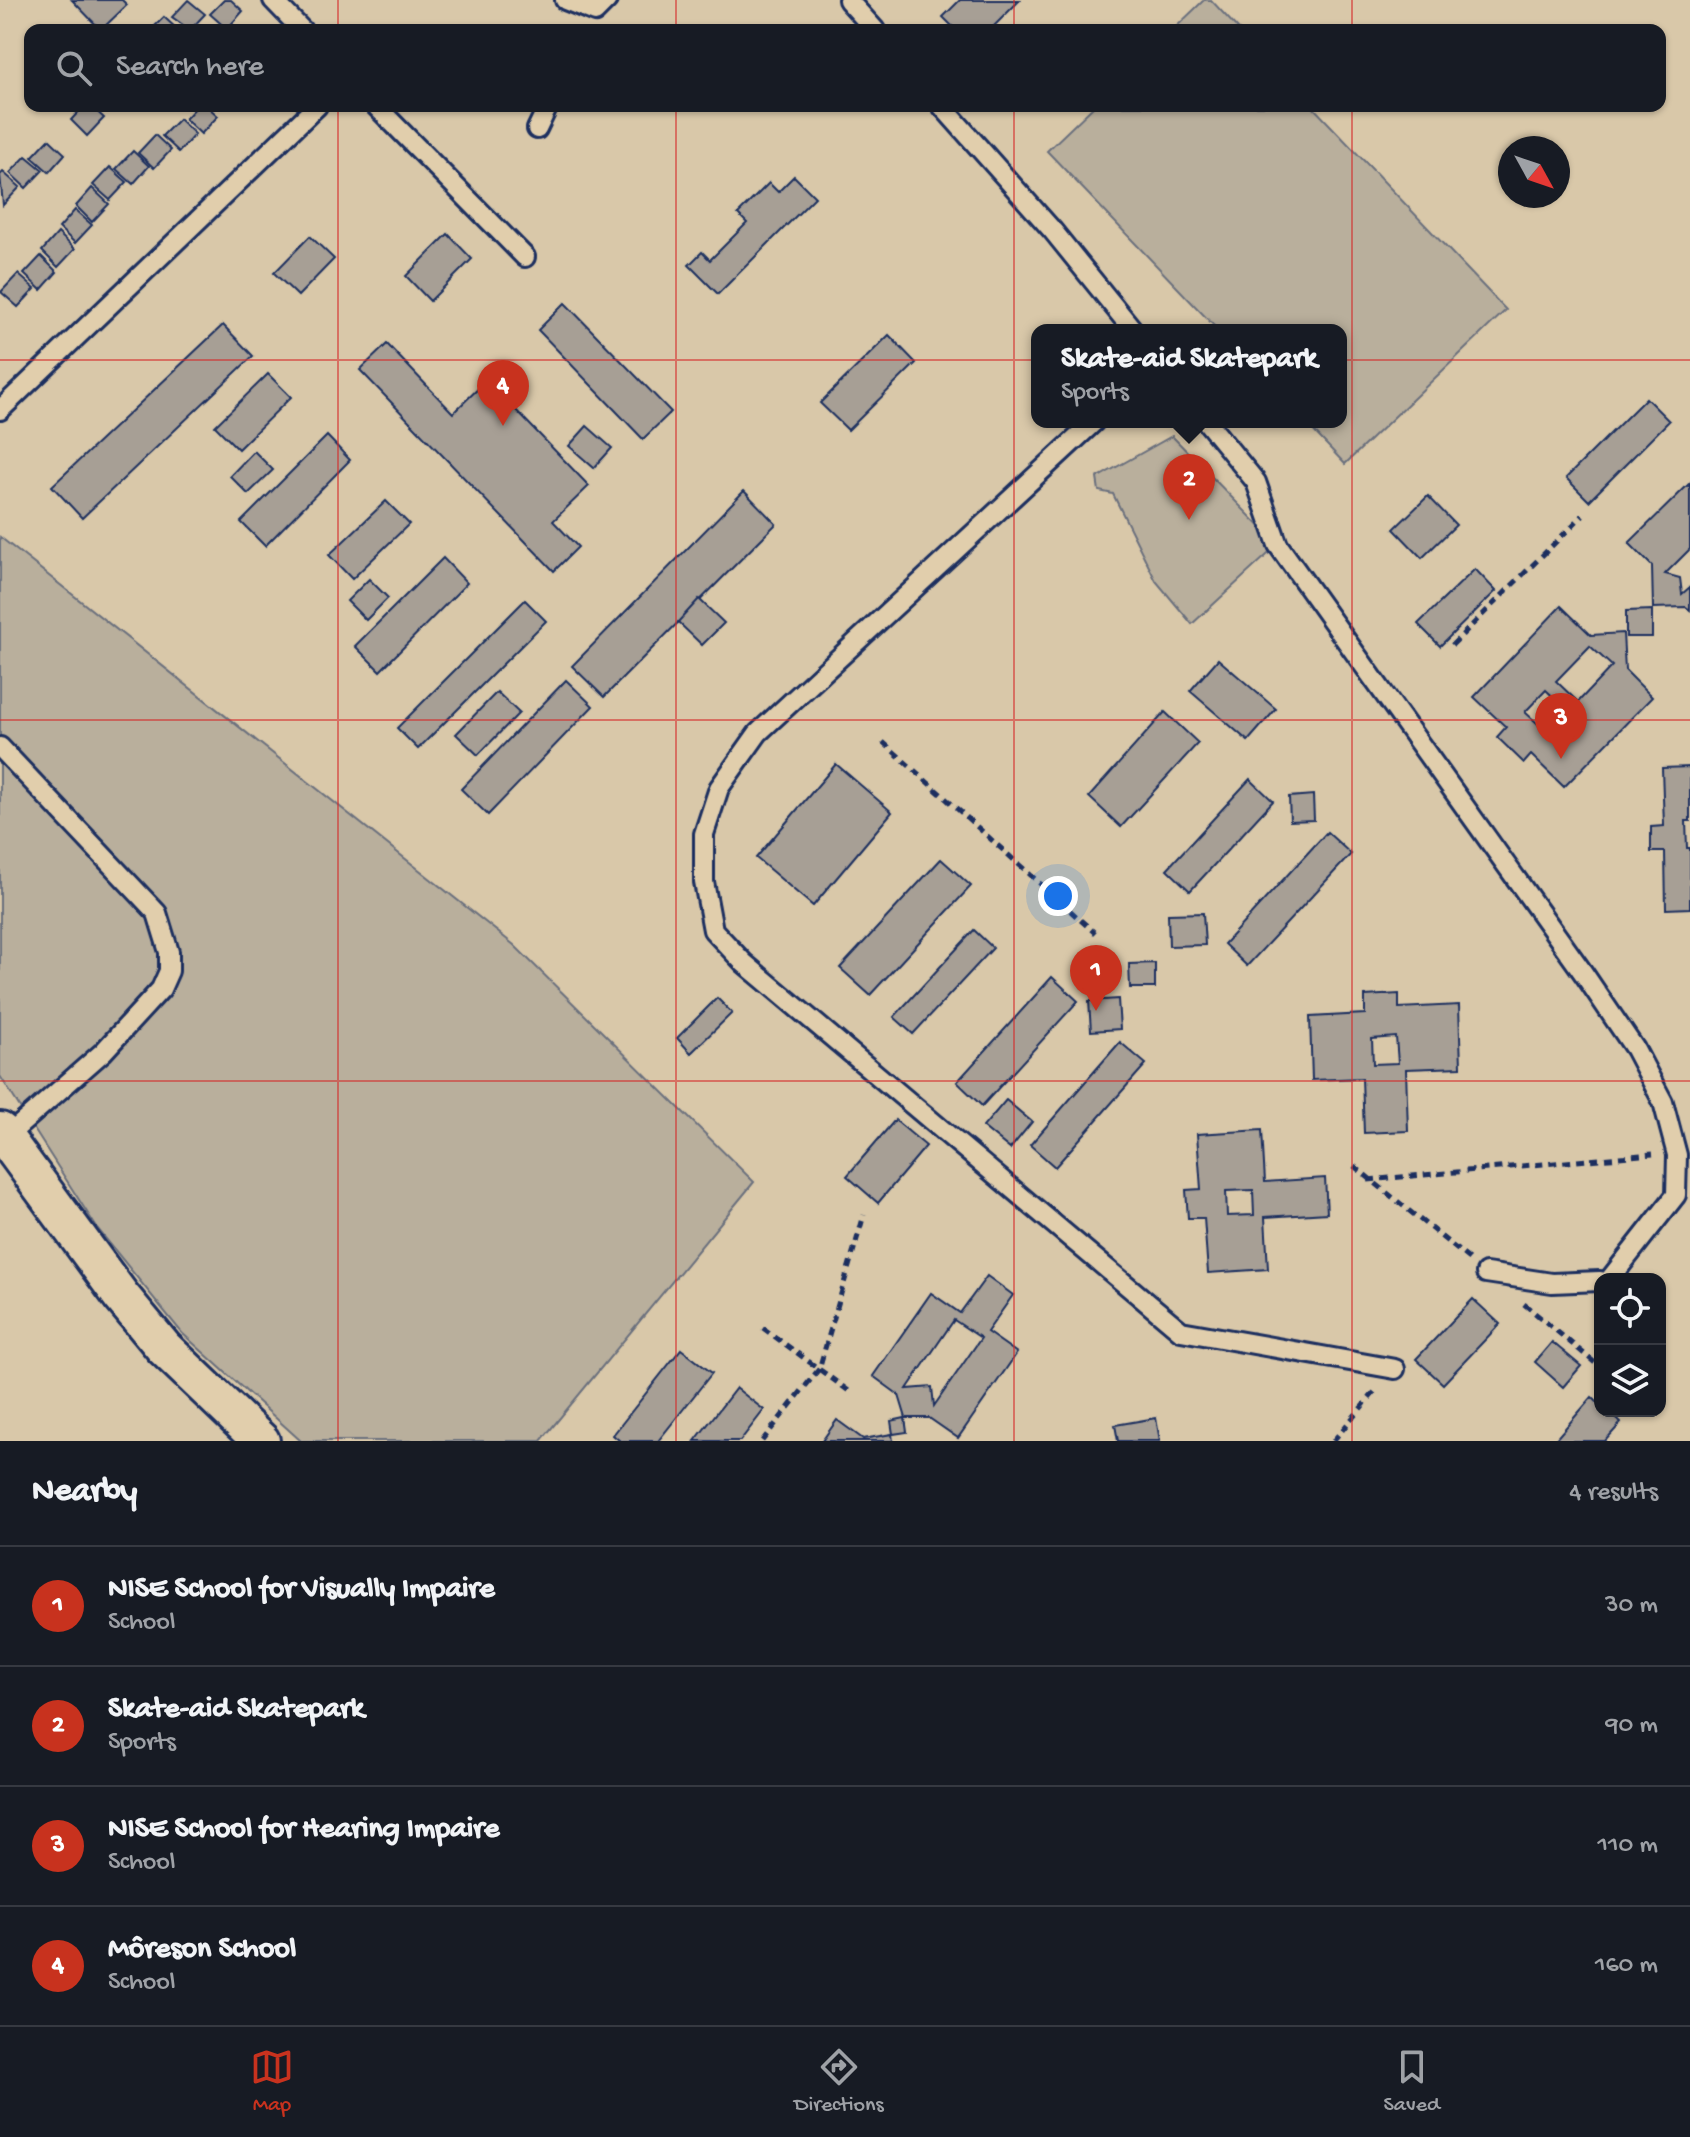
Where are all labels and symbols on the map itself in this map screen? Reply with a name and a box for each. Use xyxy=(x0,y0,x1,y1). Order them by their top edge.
north arrow xyxy=(1498,136,1570,208)
pin: 4 xyxy=(477,360,529,426)
pin: 2 xyxy=(1163,454,1215,520)
pin: 3 xyxy=(1535,693,1587,759)
your location xyxy=(1038,876,1078,916)
pin: 1 xyxy=(1070,945,1122,1011)

